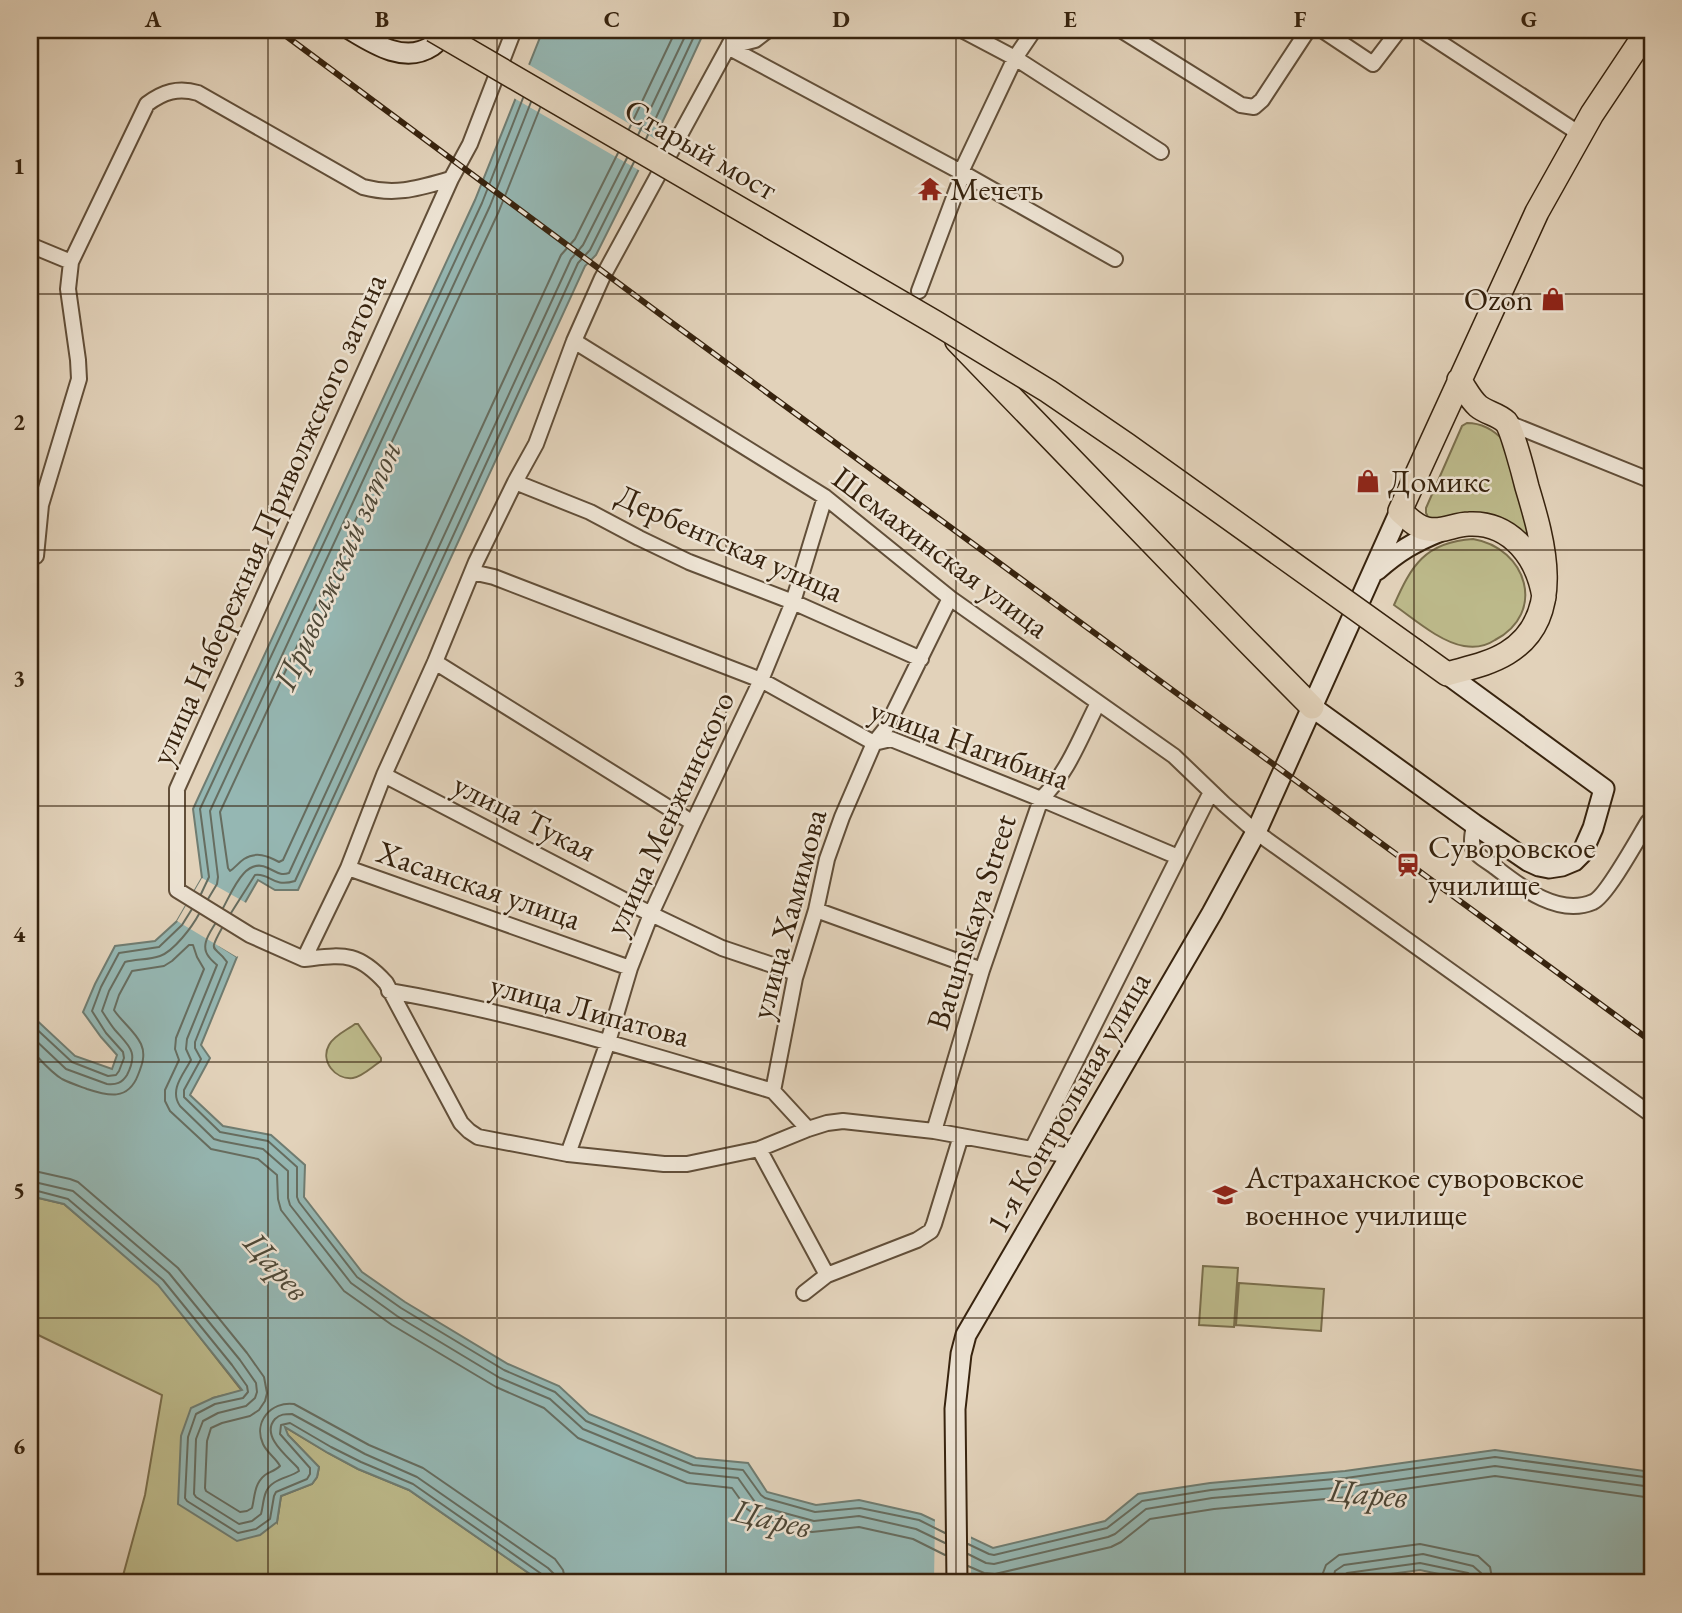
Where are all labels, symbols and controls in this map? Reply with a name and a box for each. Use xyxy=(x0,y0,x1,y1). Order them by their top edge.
text: A xyxy=(144,4,162,34)
text: B xyxy=(375,4,389,34)
text: C xyxy=(604,4,620,34)
text: D xyxy=(832,4,850,34)
text: E xyxy=(1063,4,1077,34)
text: F xyxy=(1294,4,1307,34)
text: G xyxy=(1521,4,1537,34)
street label: Старый мост xyxy=(617,88,785,210)
text: 1 xyxy=(13,151,25,181)
place label: Мечеть xyxy=(950,168,1044,210)
temple icon: Мечеть xyxy=(916,175,944,203)
street label: улица Набережная Приволжского затона xyxy=(140,266,396,771)
place label: Ozon xyxy=(1464,278,1533,320)
shop icon: Ozon xyxy=(1539,285,1567,313)
text: 2 xyxy=(13,407,25,437)
water label: Приволжский затон xyxy=(262,433,411,697)
street label: Шемахинская улица xyxy=(824,457,1058,648)
place label: Домикс xyxy=(1388,460,1491,502)
shop icon: Домикс xyxy=(1354,467,1382,495)
street label: Дербентская улица xyxy=(610,474,850,612)
text: 3 xyxy=(13,663,25,693)
street label: улица Менжинского xyxy=(594,684,744,942)
street label: улица Нагибина xyxy=(864,688,1076,800)
street label: улица Тукая xyxy=(446,763,604,871)
street label: улица Хамимова xyxy=(740,804,836,1024)
street label: Batumskaya Street xyxy=(916,809,1026,1035)
place label: Суворовское училище xyxy=(1428,826,1596,905)
street label: Хасанская улица xyxy=(371,830,587,940)
station icon: Суворовское училище xyxy=(1394,851,1422,879)
text: 4 xyxy=(13,919,26,949)
street label: улица Липатова xyxy=(486,963,695,1057)
street label: 1-я Контрольная улица xyxy=(976,963,1160,1240)
place label: Астраханское суворовское военное училище xyxy=(1244,1156,1584,1235)
text: 5 xyxy=(13,1175,25,1205)
school or university icon: Астраханское суворовское военное училище xyxy=(1211,1181,1239,1209)
water label: Царев xyxy=(234,1221,320,1310)
text: 6 xyxy=(13,1431,25,1461)
water label: Царев xyxy=(1325,1468,1410,1518)
water label: Царев xyxy=(727,1488,816,1548)

